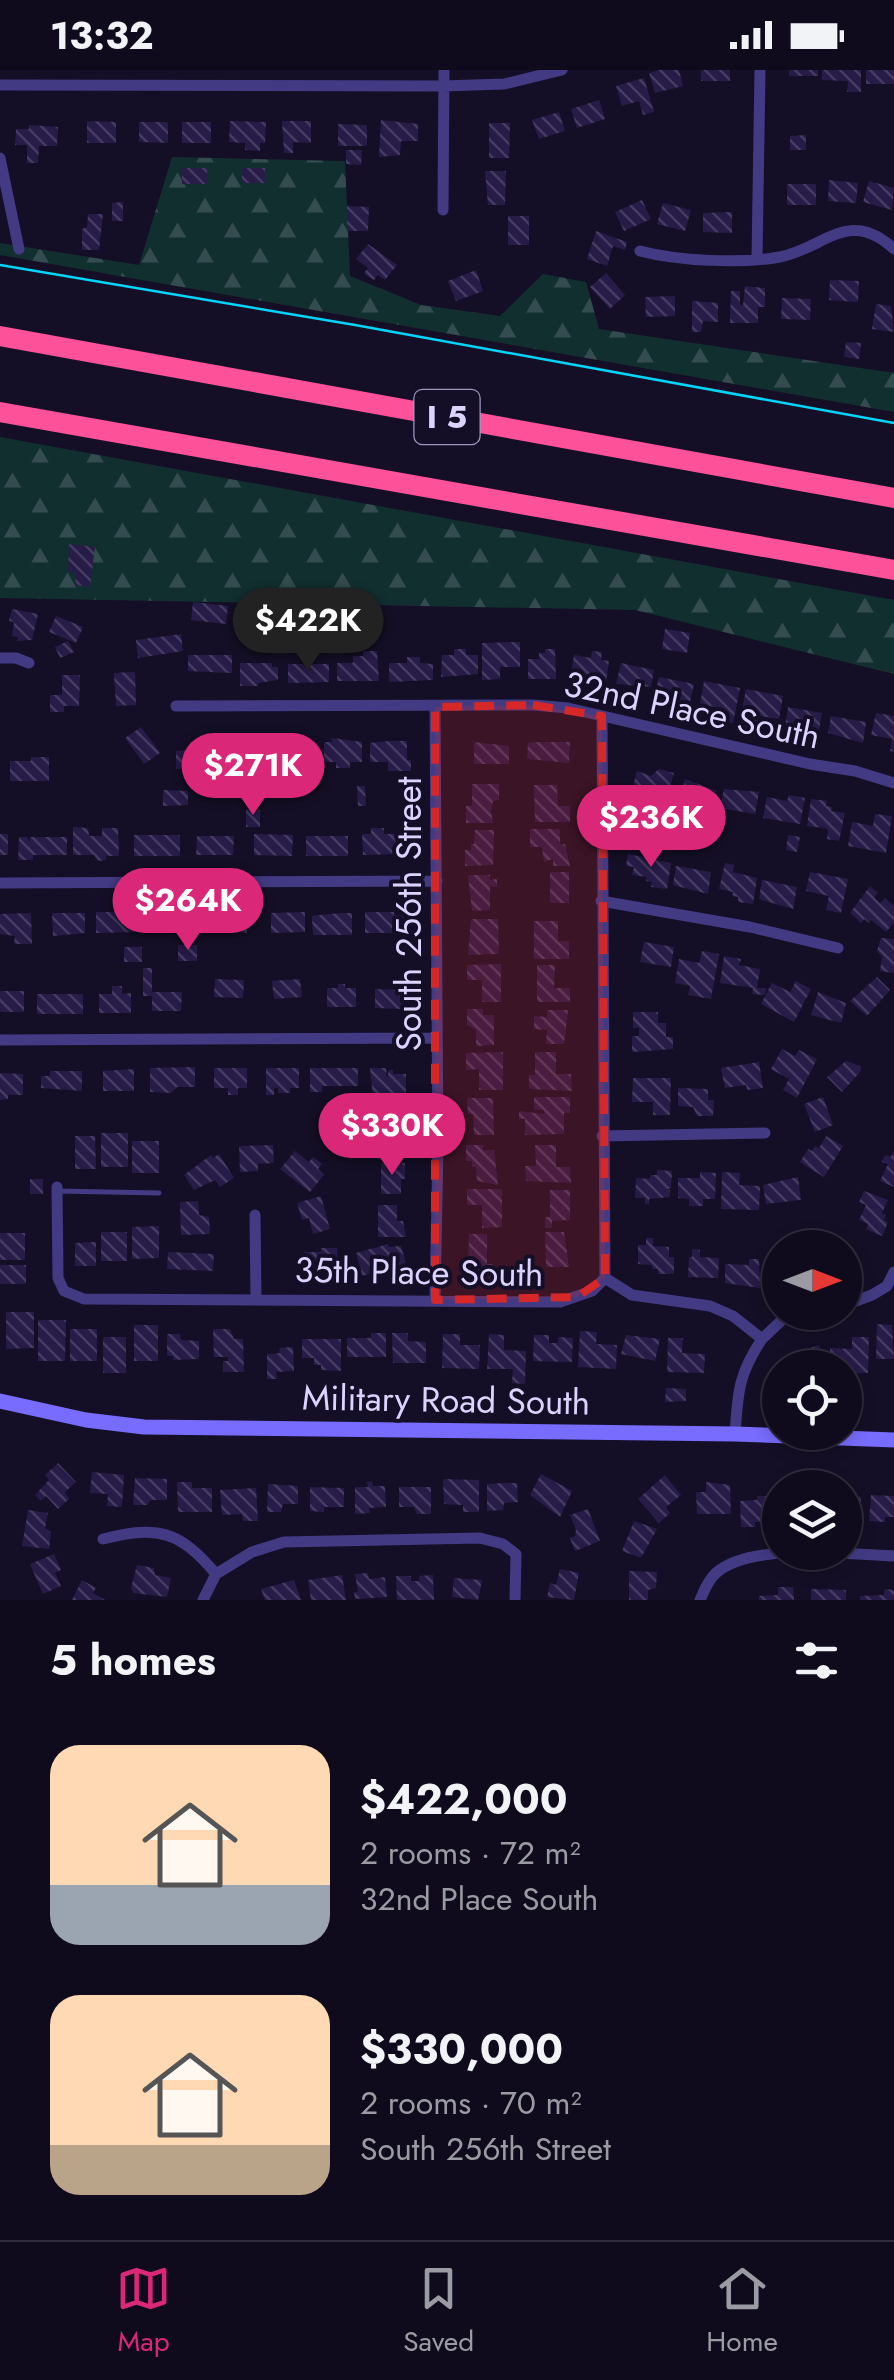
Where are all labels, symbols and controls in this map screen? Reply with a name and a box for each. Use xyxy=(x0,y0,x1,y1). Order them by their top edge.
text: 13:32 xyxy=(50,8,154,63)
road number: I 5 xyxy=(414,390,480,444)
pin: $422K xyxy=(238,588,378,673)
text: $422K xyxy=(255,597,361,643)
street label: 32nd Place South xyxy=(559,658,825,762)
pin: $271K xyxy=(183,733,323,818)
text: $271K xyxy=(204,742,302,788)
street label: South 256th Street xyxy=(384,776,434,1051)
pin: $236K xyxy=(581,785,721,870)
text: $236K xyxy=(599,794,703,840)
pin: $264K xyxy=(118,868,258,953)
text: $264K xyxy=(134,877,242,923)
pin: $330K xyxy=(322,1093,462,1178)
text: $330K xyxy=(340,1102,444,1148)
north arrow xyxy=(762,1230,862,1330)
map controls xyxy=(762,1230,862,1570)
street label: 35th Place South xyxy=(294,1245,544,1299)
button: locate xyxy=(762,1350,862,1450)
street label: Military Road South xyxy=(301,1372,591,1428)
button: layers xyxy=(762,1470,862,1570)
text: 5 homes xyxy=(50,1630,216,1691)
icon: filters xyxy=(789,1633,844,1688)
text: $422,000 xyxy=(360,1769,568,1830)
icon: home xyxy=(130,1785,250,1905)
text: 2 rooms · 72 m² xyxy=(360,1830,581,1876)
text: 32nd Place South xyxy=(360,1876,598,1922)
text: $330,000 xyxy=(360,2019,563,2080)
icon: home xyxy=(130,2035,250,2155)
text: 2 rooms · 70 m² xyxy=(360,2080,582,2126)
text: South 256th Street xyxy=(360,2126,611,2172)
tab: Map xyxy=(116,2261,171,2362)
tab: Saved xyxy=(403,2261,474,2362)
tab: Home xyxy=(706,2261,778,2362)

